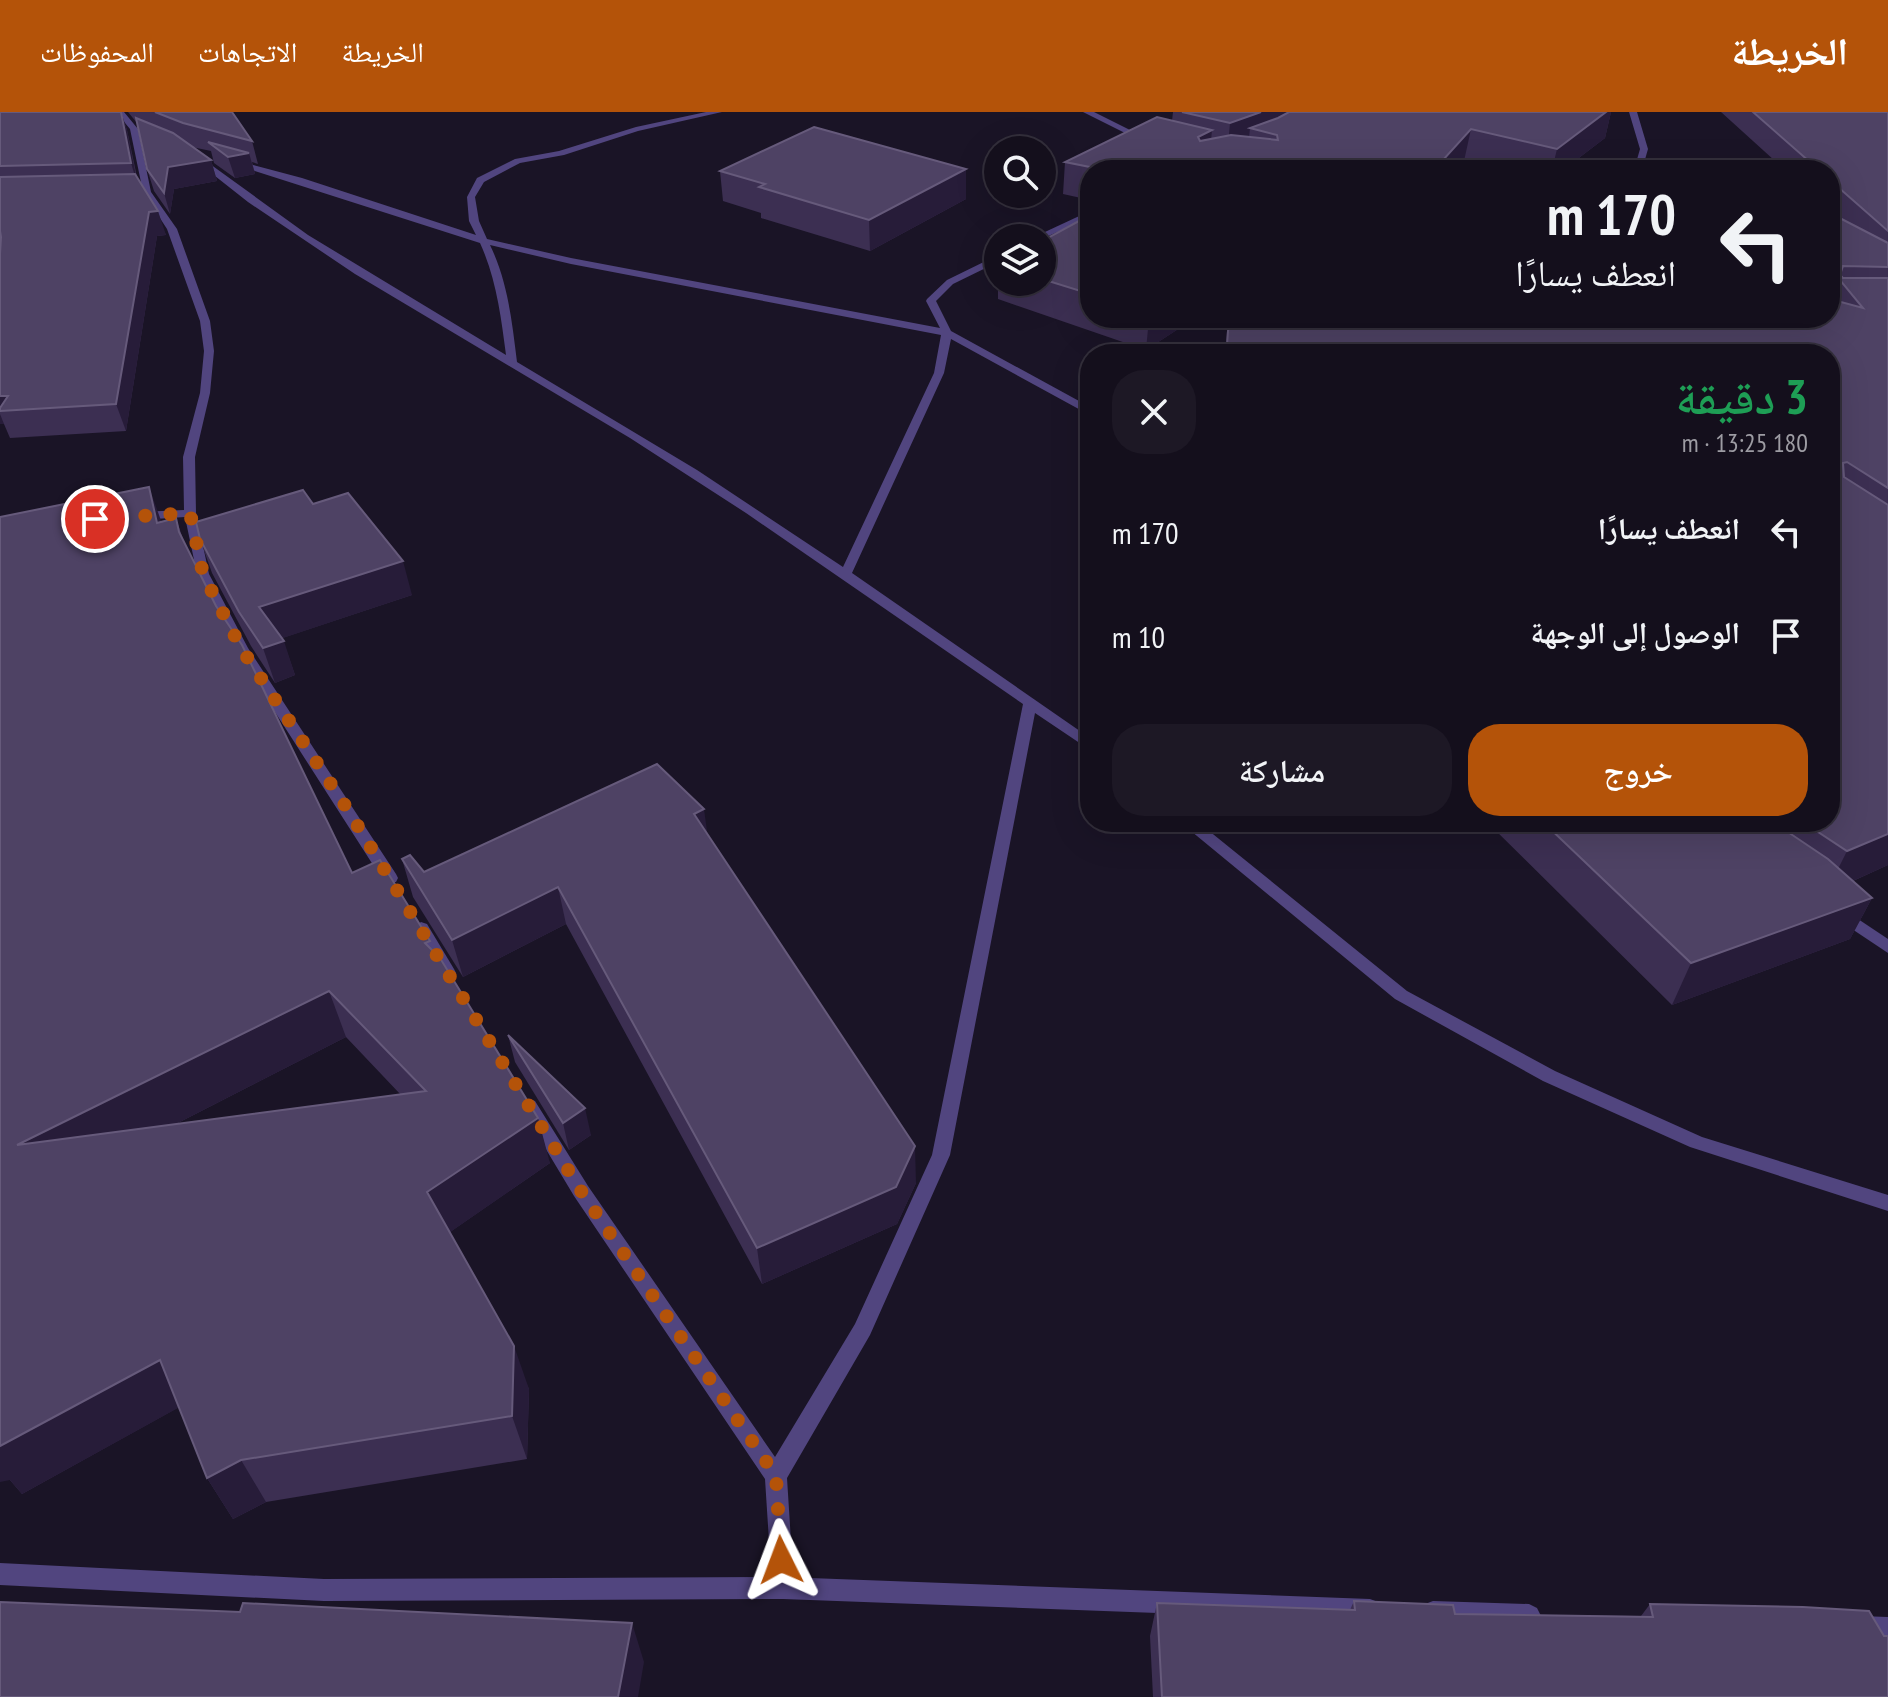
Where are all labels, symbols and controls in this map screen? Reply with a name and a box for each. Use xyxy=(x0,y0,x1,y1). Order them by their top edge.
text: الخريطة xyxy=(1731,26,1848,75)
text: المحفوظات xyxy=(40,33,154,70)
text: الاتجاهات xyxy=(198,33,297,70)
text: الخريطة xyxy=(341,33,424,70)
map controls xyxy=(984,136,1056,296)
button: search xyxy=(984,136,1056,208)
text: 170 m xyxy=(1547,178,1676,250)
icon: left xyxy=(1704,192,1808,296)
button: layers xyxy=(984,224,1056,296)
text: انعطف يسارًا xyxy=(1515,249,1676,296)
text: 3 دقيقة xyxy=(1675,365,1808,427)
button: close xyxy=(1112,370,1196,454)
text: 180 m · 13:25 xyxy=(1682,426,1808,459)
pin xyxy=(61,485,129,553)
icon: arrive xyxy=(73,497,117,541)
text: انعطف يسارًا xyxy=(1598,508,1740,547)
icon: left xyxy=(1764,510,1808,554)
text: 170 m xyxy=(1112,513,1178,552)
text: الوصول إلى الوجهة xyxy=(1530,612,1740,651)
icon: arrive xyxy=(1764,614,1808,658)
text: 10 m xyxy=(1112,617,1165,656)
button: مشاركة xyxy=(1112,724,1452,816)
button: خروج xyxy=(1468,724,1808,816)
position arrow xyxy=(739,1518,823,1602)

